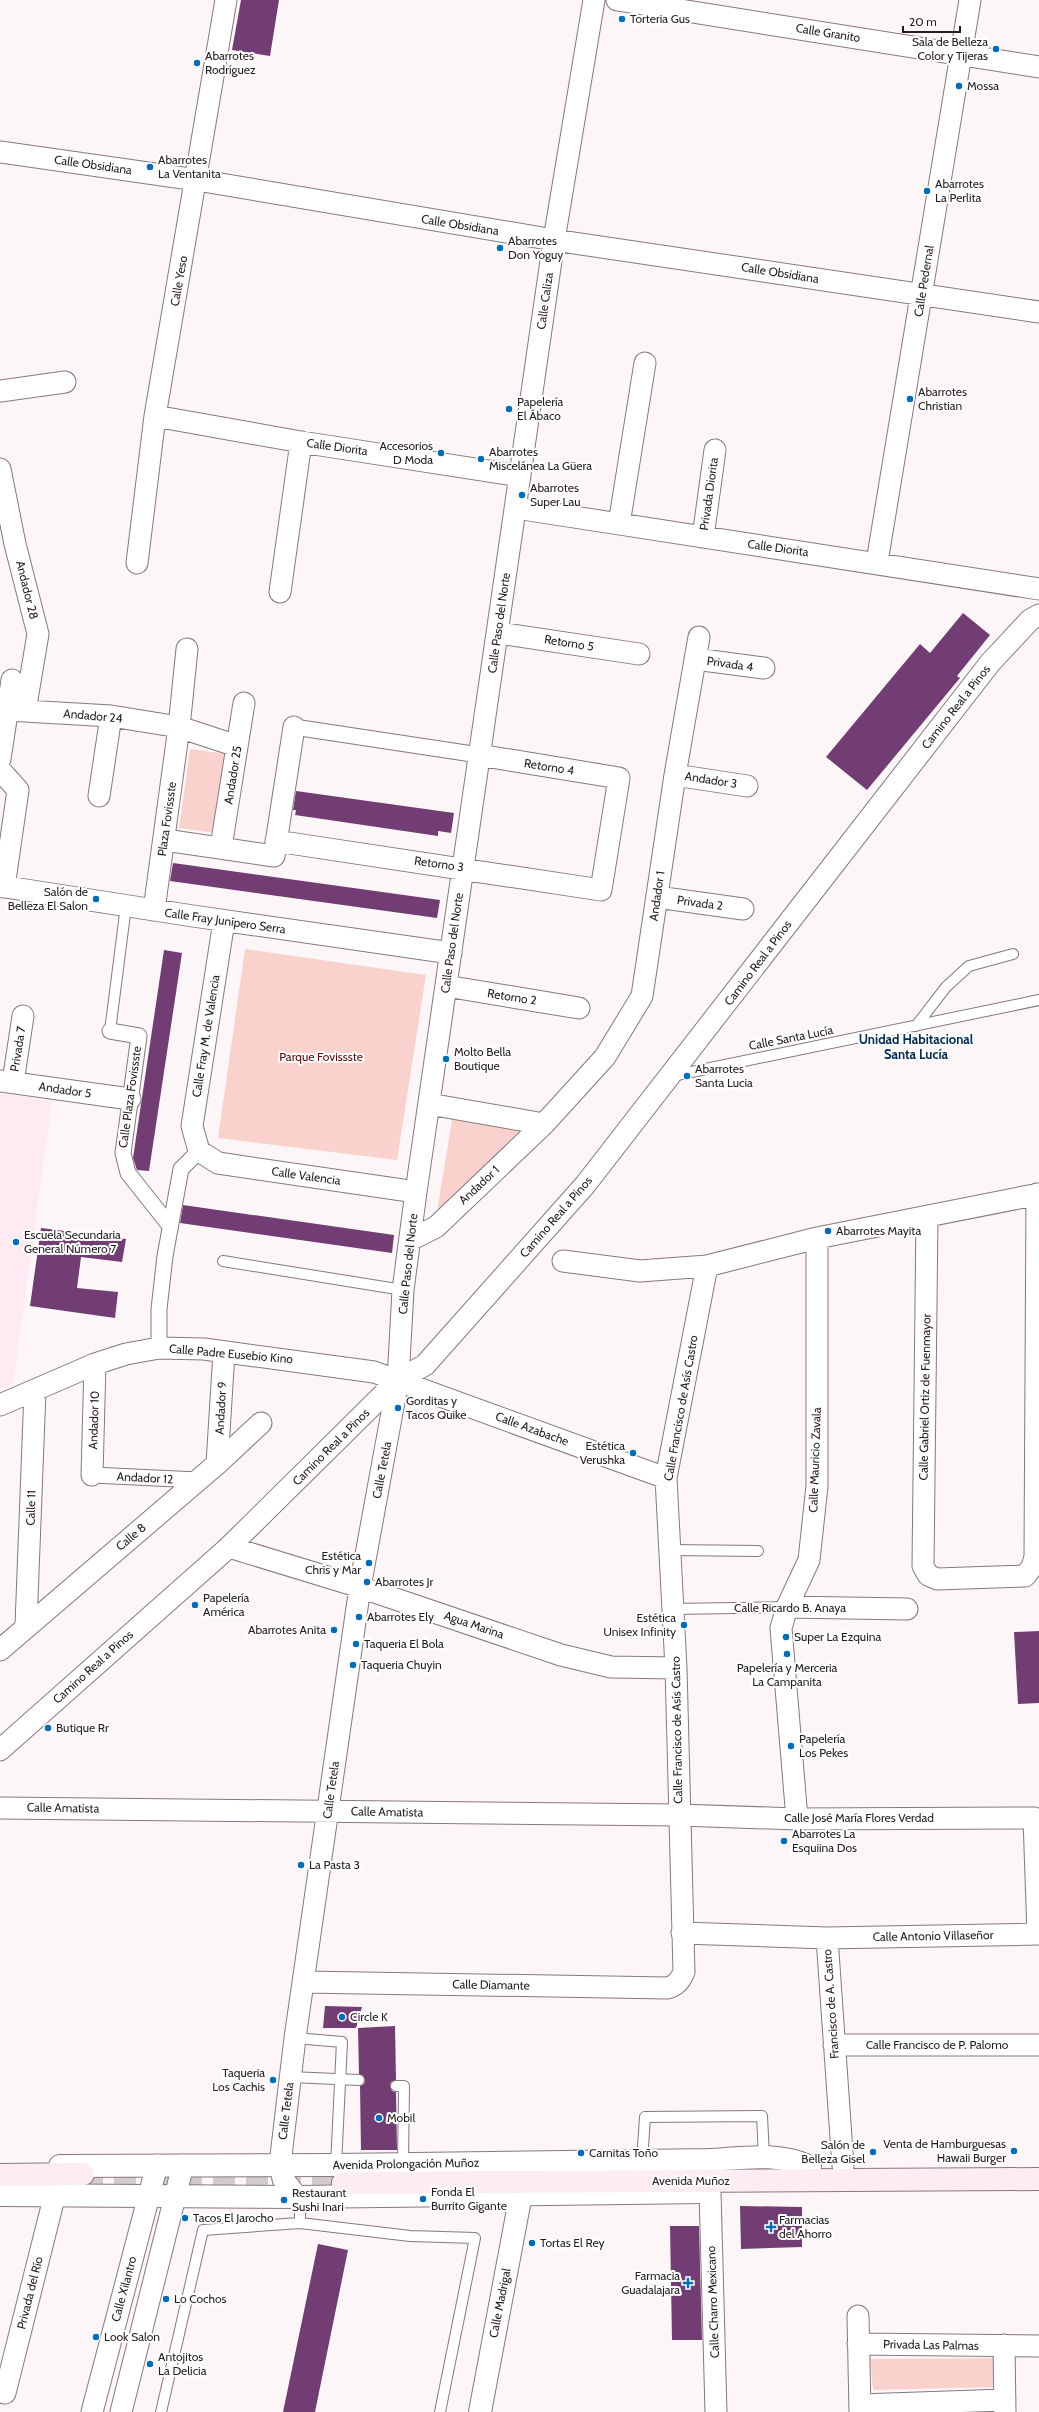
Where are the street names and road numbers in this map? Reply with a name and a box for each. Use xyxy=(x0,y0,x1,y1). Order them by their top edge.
street label: Calle Granito xyxy=(795,20,862,45)
street label: Calle Obsidiana xyxy=(53,152,133,177)
street label: Calle Obsidiana xyxy=(420,211,500,238)
street label: Calle Pedernal xyxy=(910,244,937,318)
street label: Calle Yeso xyxy=(167,254,190,307)
street label: Calle Obsidiana xyxy=(740,259,820,286)
street label: Calle Caliza xyxy=(533,271,556,330)
street label: Calle Diorita xyxy=(306,435,369,458)
street label: Privada Diorita xyxy=(696,456,721,531)
street label: Calle Diorita xyxy=(747,536,810,559)
street label: Andador 28 xyxy=(13,559,42,621)
street label: Calle Paso del Norte xyxy=(484,572,513,674)
street label: Retorno 5 xyxy=(543,631,595,654)
street label: Privada 4 xyxy=(706,653,754,674)
street label: Camino Real a Pinos xyxy=(918,662,993,752)
street label: Andador 24 xyxy=(63,705,123,726)
street label: Andador 25 xyxy=(220,745,245,805)
street label: Retorno 4 xyxy=(523,755,575,778)
street label: Andador 3 xyxy=(684,768,738,791)
street label: Plaza Fovissste xyxy=(154,781,179,857)
street label: Retorno 3 xyxy=(413,853,465,874)
street label: Andador 1 xyxy=(646,870,667,922)
street label: Calle Paso del Norte xyxy=(437,892,466,994)
street label: Privada 2 xyxy=(676,892,724,913)
street label: Calle Fray Junípero Serra xyxy=(164,905,287,936)
street label: Camino Real a Pinos xyxy=(721,917,795,1008)
street label: Calle Fray M. de Valencia xyxy=(188,973,223,1098)
street label: Retorno 2 xyxy=(486,985,538,1008)
street label: Calle Santa Lucía xyxy=(748,1022,835,1053)
street label: Privada 7 xyxy=(7,1025,29,1073)
street label: Calle Plaza Fovissste xyxy=(115,1045,144,1149)
street label: Andador 5 xyxy=(38,1078,92,1101)
street label: Andador 1 xyxy=(455,1162,502,1207)
street label: Calle Valencia xyxy=(271,1163,342,1188)
street label: Camino Real a Pinos xyxy=(516,1173,595,1260)
street label: Calle Paso del Norte xyxy=(395,1213,420,1315)
street label: Calle Gabriel Ortiz de Fuenmayor xyxy=(916,1313,933,1481)
street label: Calle Francisco de Asís Castro xyxy=(660,1334,701,1482)
street label: Calle Padre Eusebio Kino xyxy=(168,1341,294,1366)
street label: Andador 9 xyxy=(212,1381,229,1435)
street label: Andador 10 xyxy=(85,1390,102,1450)
street label: Camino Real a Pinos xyxy=(289,1405,372,1488)
street label: Calle Mauricio Zavala xyxy=(805,1407,824,1513)
street label: Calle Azabache xyxy=(493,1408,571,1449)
street label: Calle Tetela xyxy=(369,1440,394,1500)
street label: Andador 12 xyxy=(116,1469,174,1486)
street label: Calle 11 xyxy=(22,1490,39,1526)
street label: Calle 8 xyxy=(112,1520,149,1554)
street label: Calle Ricardo B. Anaya xyxy=(734,1600,846,1615)
street label: Agua Marina xyxy=(442,1607,506,1642)
street label: Camino Real a Pinos xyxy=(49,1627,136,1707)
street label: Calle Francisco de Asís Castro xyxy=(668,1656,685,1804)
street label: Calle Tetela xyxy=(319,1760,342,1820)
street label: Calle Amatista xyxy=(27,1799,100,1816)
street label: Calle Amatista xyxy=(351,1803,424,1820)
street label: Calle José María Flores Verdad xyxy=(784,1810,934,1825)
street label: Calle Antonio Villaseñor xyxy=(872,1927,994,1944)
street label: Francisco de A. Castro xyxy=(819,1948,842,2059)
street label: Calle Diamante xyxy=(452,1976,530,1993)
street label: Calle Francisco de P. Palomo xyxy=(866,2037,1009,2052)
street label: Calle Tetela xyxy=(275,2081,297,2141)
street label: Avenida Prolongación Muñoz xyxy=(332,2155,480,2172)
street label: Avenida Muñoz xyxy=(652,2173,730,2188)
street label: Calle Charro Mexicano xyxy=(703,2245,722,2358)
street label: Calle Xilantro xyxy=(108,2254,140,2323)
street label: Privada del Río xyxy=(13,2255,46,2331)
street label: Calle Madrigal xyxy=(485,2267,514,2339)
street label: Privada Las Palmas xyxy=(883,2336,979,2353)

